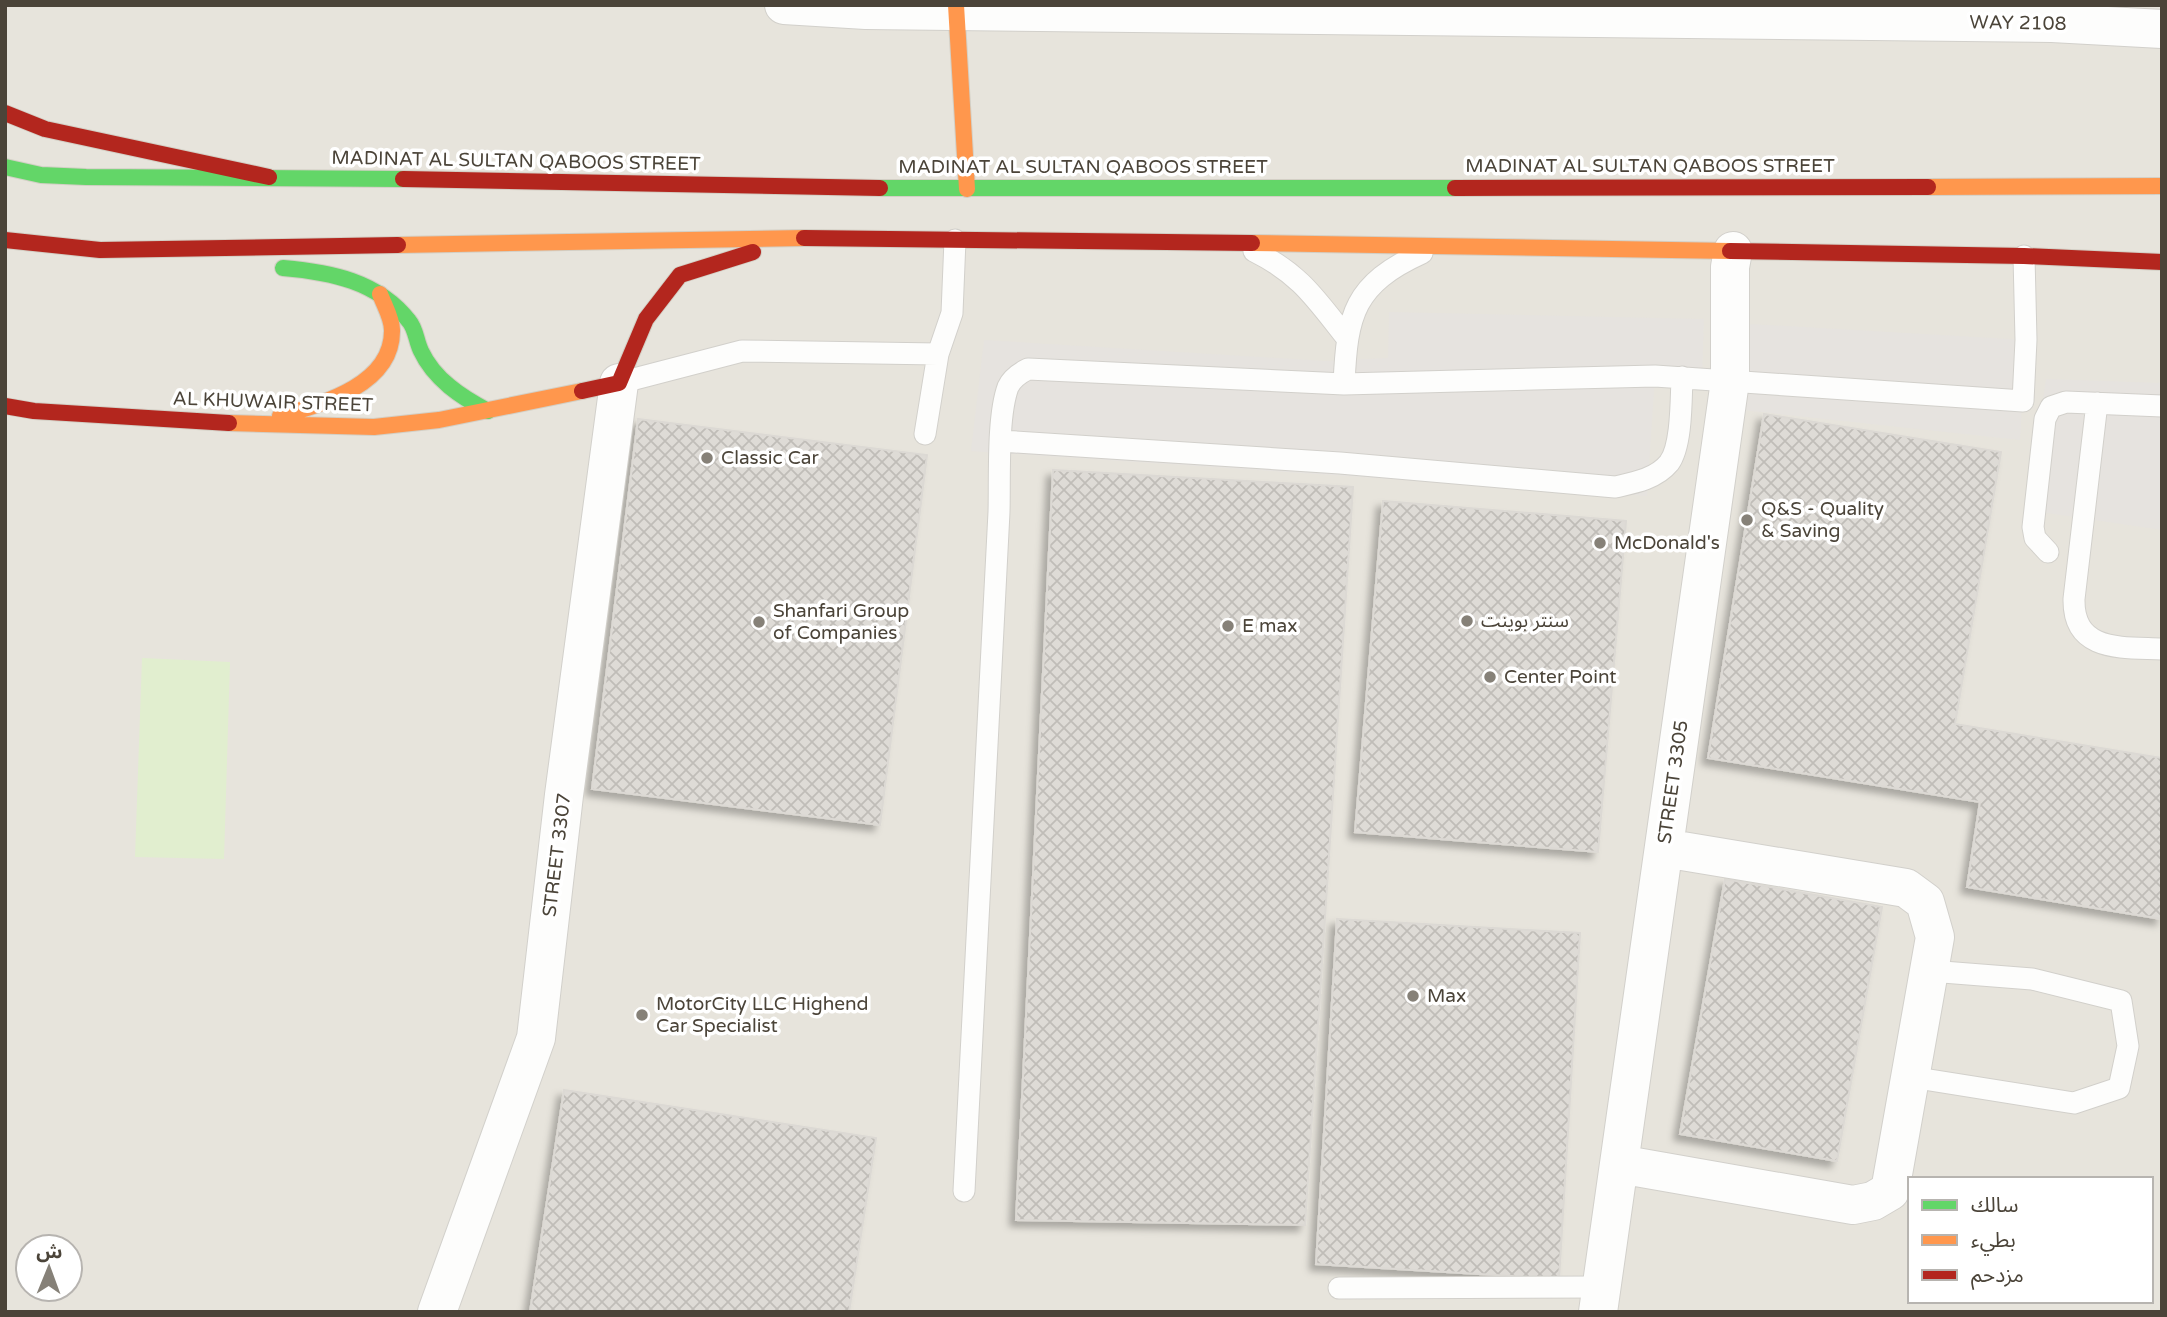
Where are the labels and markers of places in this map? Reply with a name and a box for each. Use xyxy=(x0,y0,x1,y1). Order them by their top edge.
place label: Classic Car xyxy=(721,447,820,469)
marker: Classic Car xyxy=(699,450,715,466)
place label: Q&S - Quality & Saving xyxy=(1761,498,1884,542)
marker: Q&S - Quality & Saving xyxy=(1739,512,1755,528)
place label: McDonald's xyxy=(1614,532,1720,554)
marker: McDonald's xyxy=(1592,535,1608,551)
place label: Shanfari Group of Companies xyxy=(773,600,909,644)
place label: سنتر بوينت xyxy=(1481,610,1569,632)
marker: سنتر بوينت xyxy=(1459,613,1475,629)
marker: Shanfari Group of Companies xyxy=(751,614,767,630)
place label: E max xyxy=(1242,615,1297,637)
marker: E max xyxy=(1220,618,1236,634)
place label: Center Point xyxy=(1504,666,1616,688)
marker: Center Point xyxy=(1482,669,1498,685)
place label: Max xyxy=(1427,985,1466,1007)
marker: Max xyxy=(1405,988,1421,1004)
place label: MotorCity LLC Highend Car Specialist xyxy=(656,993,869,1037)
marker: MotorCity LLC Highend Car Specialist xyxy=(634,1007,650,1023)

